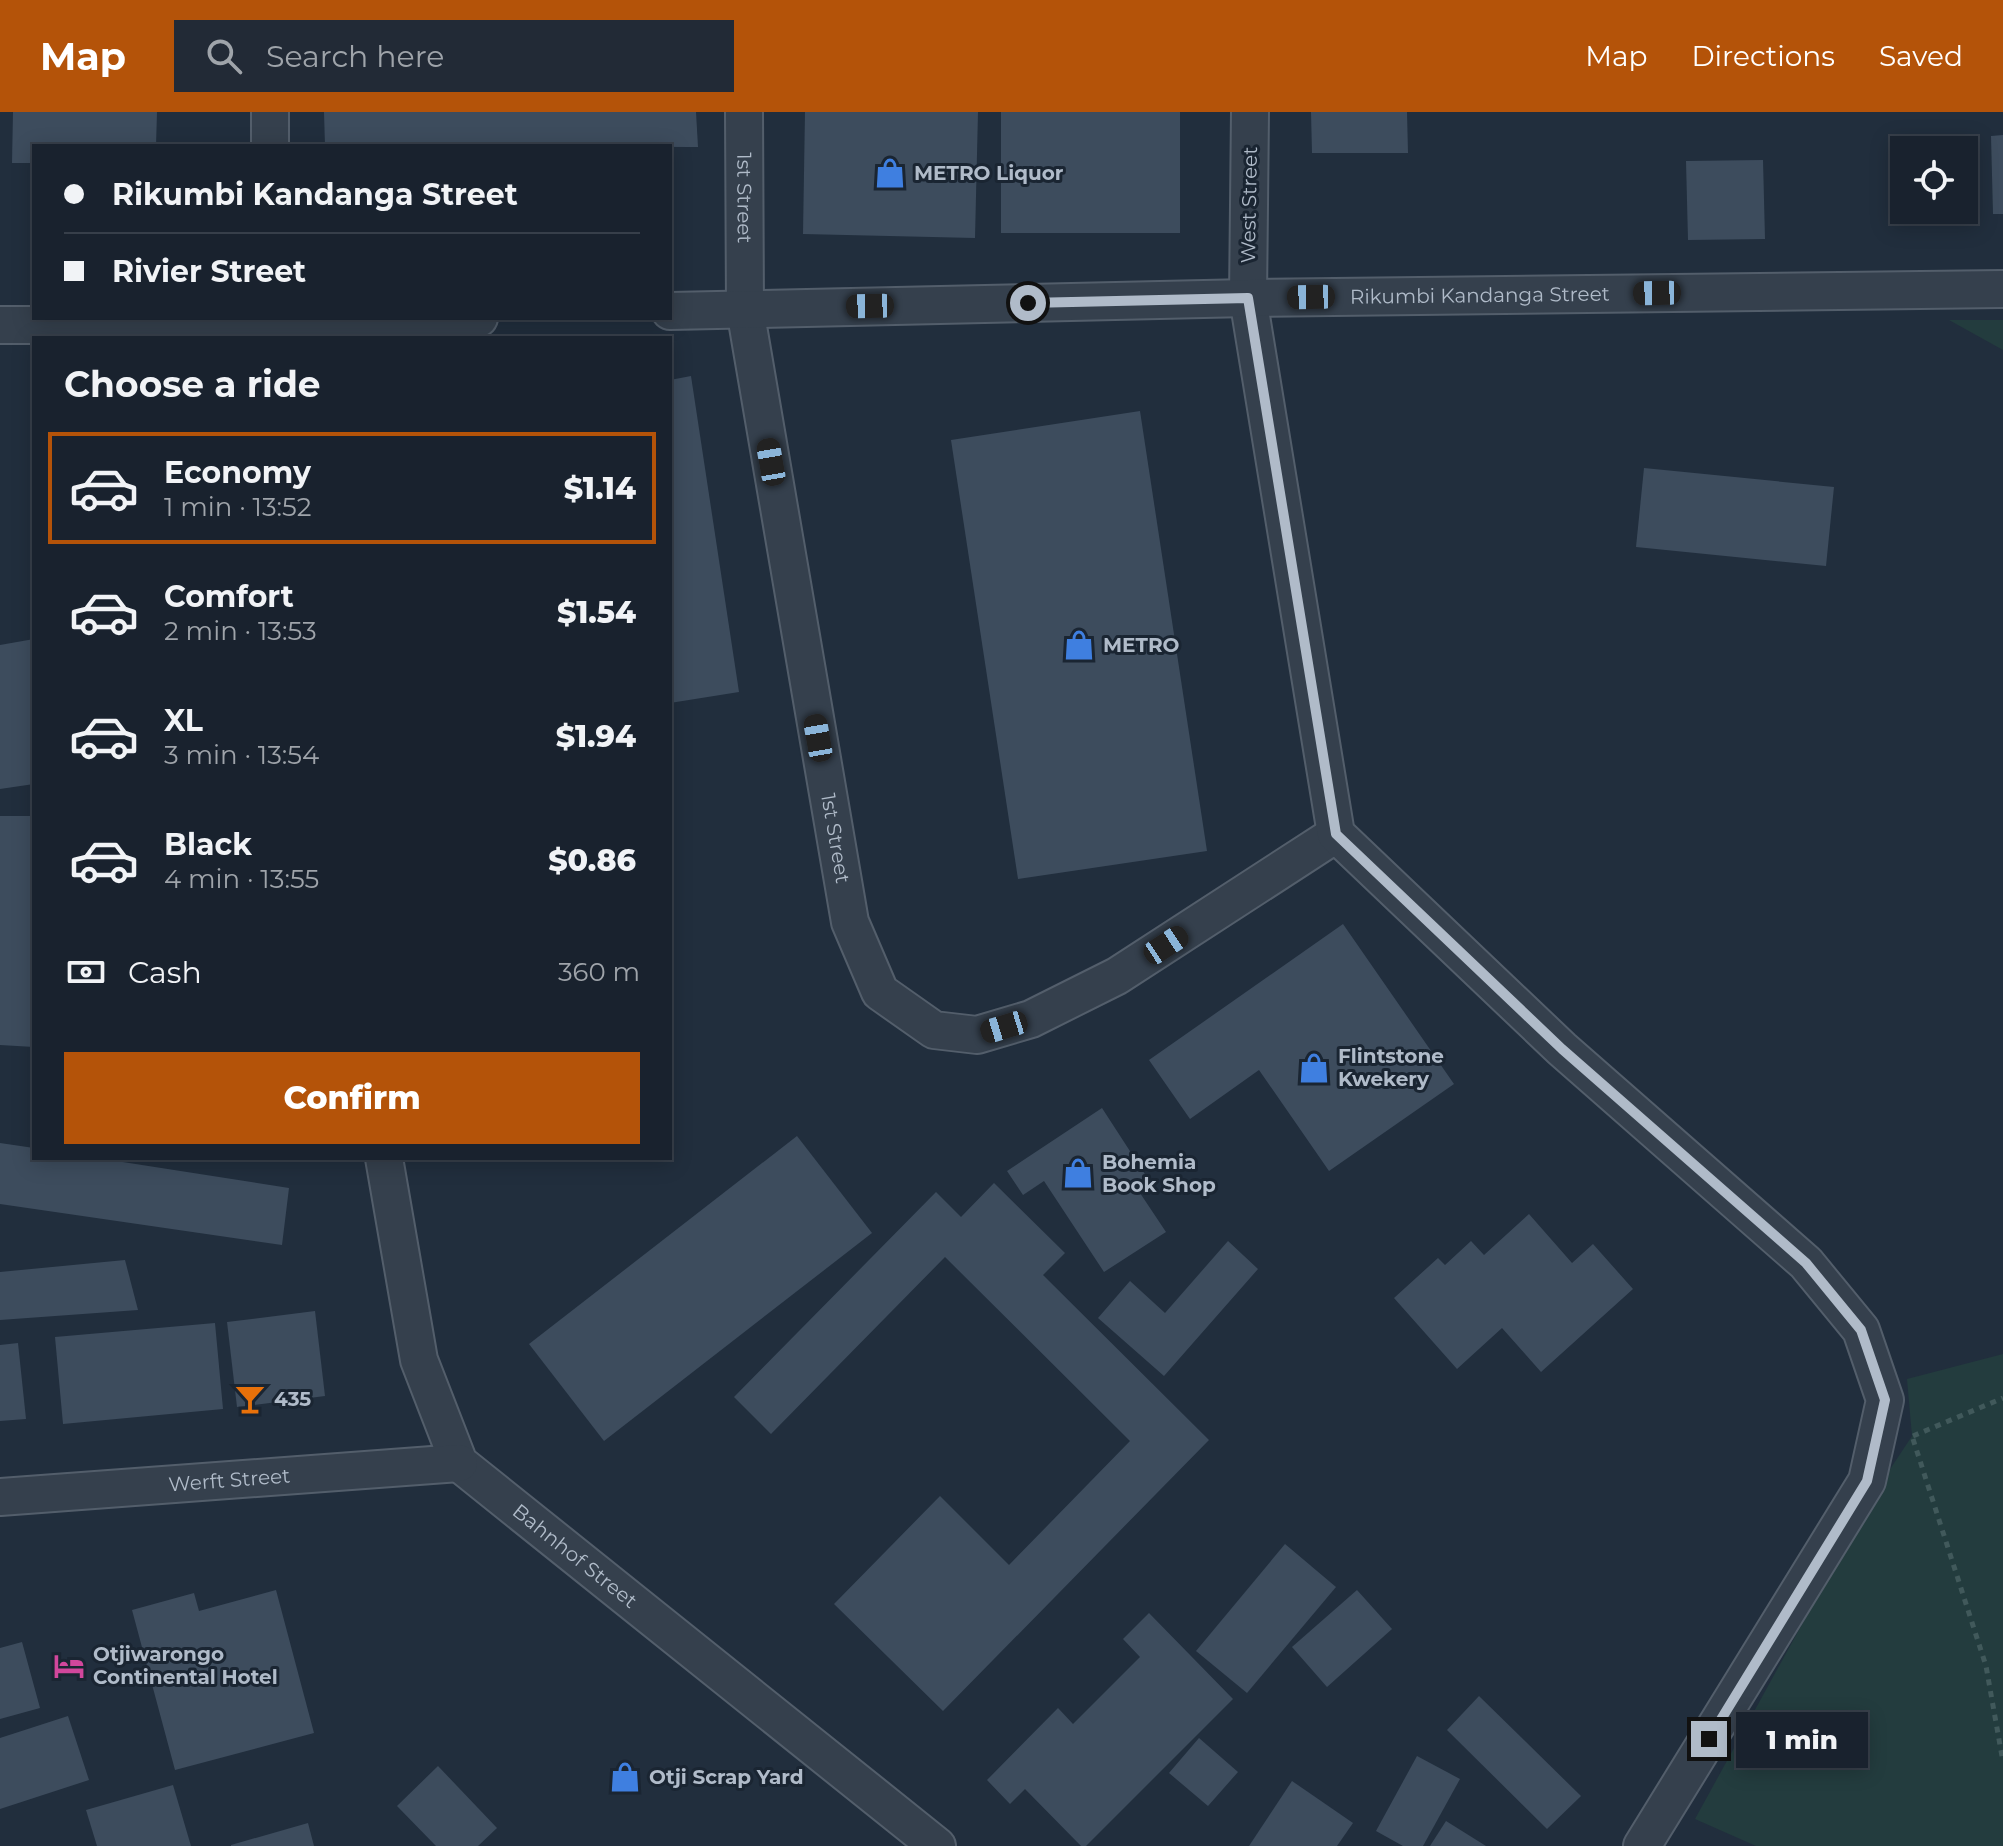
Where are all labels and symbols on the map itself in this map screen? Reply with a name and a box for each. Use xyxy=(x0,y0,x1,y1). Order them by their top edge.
street label: West Street xyxy=(1236,146,1262,264)
street label: 1st Street xyxy=(732,152,757,244)
shop icon: METRO Liquor xyxy=(873,156,907,190)
place label: METRO Liquor xyxy=(914,161,1064,185)
car xyxy=(1633,281,1681,305)
street label: Rikumbi Kandanga Street xyxy=(1350,282,1610,309)
route start xyxy=(1010,285,1046,321)
car xyxy=(1287,285,1335,309)
car xyxy=(846,294,894,318)
car xyxy=(755,436,787,488)
shop icon: METRO xyxy=(1062,628,1096,662)
place label: METRO xyxy=(1103,633,1180,657)
car xyxy=(802,712,834,764)
street label: 1st Street xyxy=(816,791,855,885)
car xyxy=(1139,922,1193,968)
car xyxy=(978,1009,1030,1045)
place label: Flintstone Kwekery xyxy=(1338,1044,1444,1091)
shop icon: Flintstone Kwekery xyxy=(1297,1051,1331,1085)
place label: Bohemia Book Shop xyxy=(1102,1150,1216,1197)
shop icon: Bohemia Book Shop xyxy=(1061,1156,1095,1190)
bar icon: 435 xyxy=(233,1382,267,1416)
place label: 435 xyxy=(274,1387,311,1411)
street label: Werft Street xyxy=(168,1464,291,1496)
street label: Bahnhof Street xyxy=(508,1499,642,1613)
place label: Otjiwarongo Continental Hotel xyxy=(93,1642,278,1689)
hotel icon: Otjiwarongo Continental Hotel xyxy=(52,1649,86,1683)
callout: 1 min xyxy=(1737,1711,1869,1767)
route end xyxy=(1691,1721,1727,1757)
shop icon: Otji Scrap Yard xyxy=(608,1760,642,1794)
place label: Otji Scrap Yard xyxy=(649,1765,804,1789)

